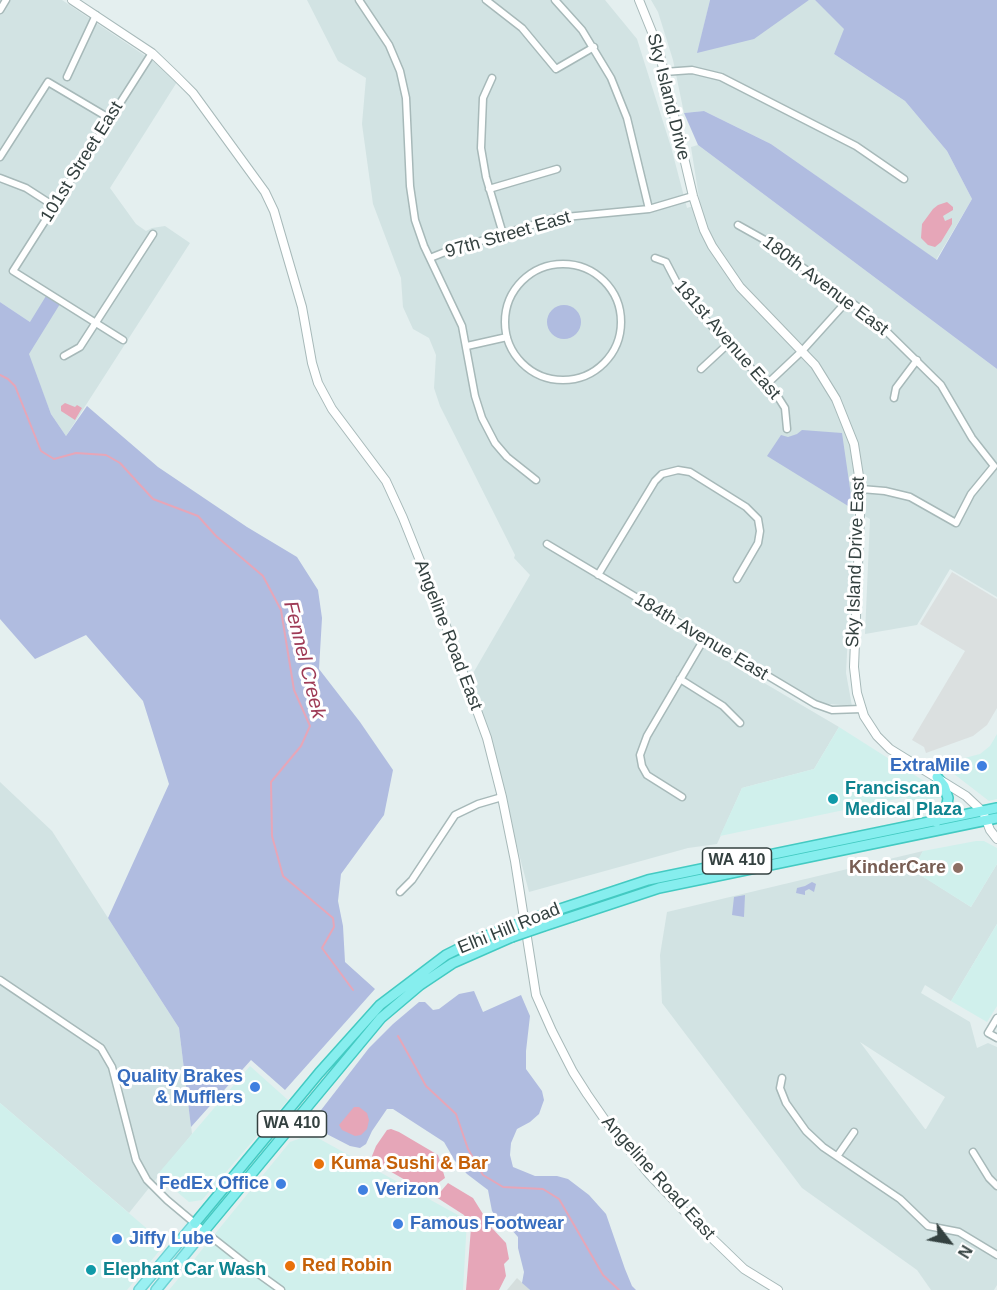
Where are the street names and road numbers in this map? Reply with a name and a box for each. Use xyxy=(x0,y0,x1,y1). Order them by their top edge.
street label: Sky Island Drive xyxy=(642,31,694,163)
street label: 101st Street East xyxy=(36,98,128,226)
street label: 97th Street East xyxy=(443,207,573,263)
street label: 180th Avenue East xyxy=(758,232,892,340)
street label: 181st Avenue East xyxy=(669,276,785,404)
street label: Sky Island Drive East xyxy=(842,476,870,648)
street label: Angeline Road East xyxy=(409,557,487,713)
street label: 184th Avenue East xyxy=(630,589,772,685)
road number: WA 410 xyxy=(702,848,771,874)
street label: Elhi Hill Road xyxy=(455,899,563,959)
road number: WA 410 xyxy=(258,1111,326,1137)
street label: Angeline Road East xyxy=(597,1112,719,1244)

